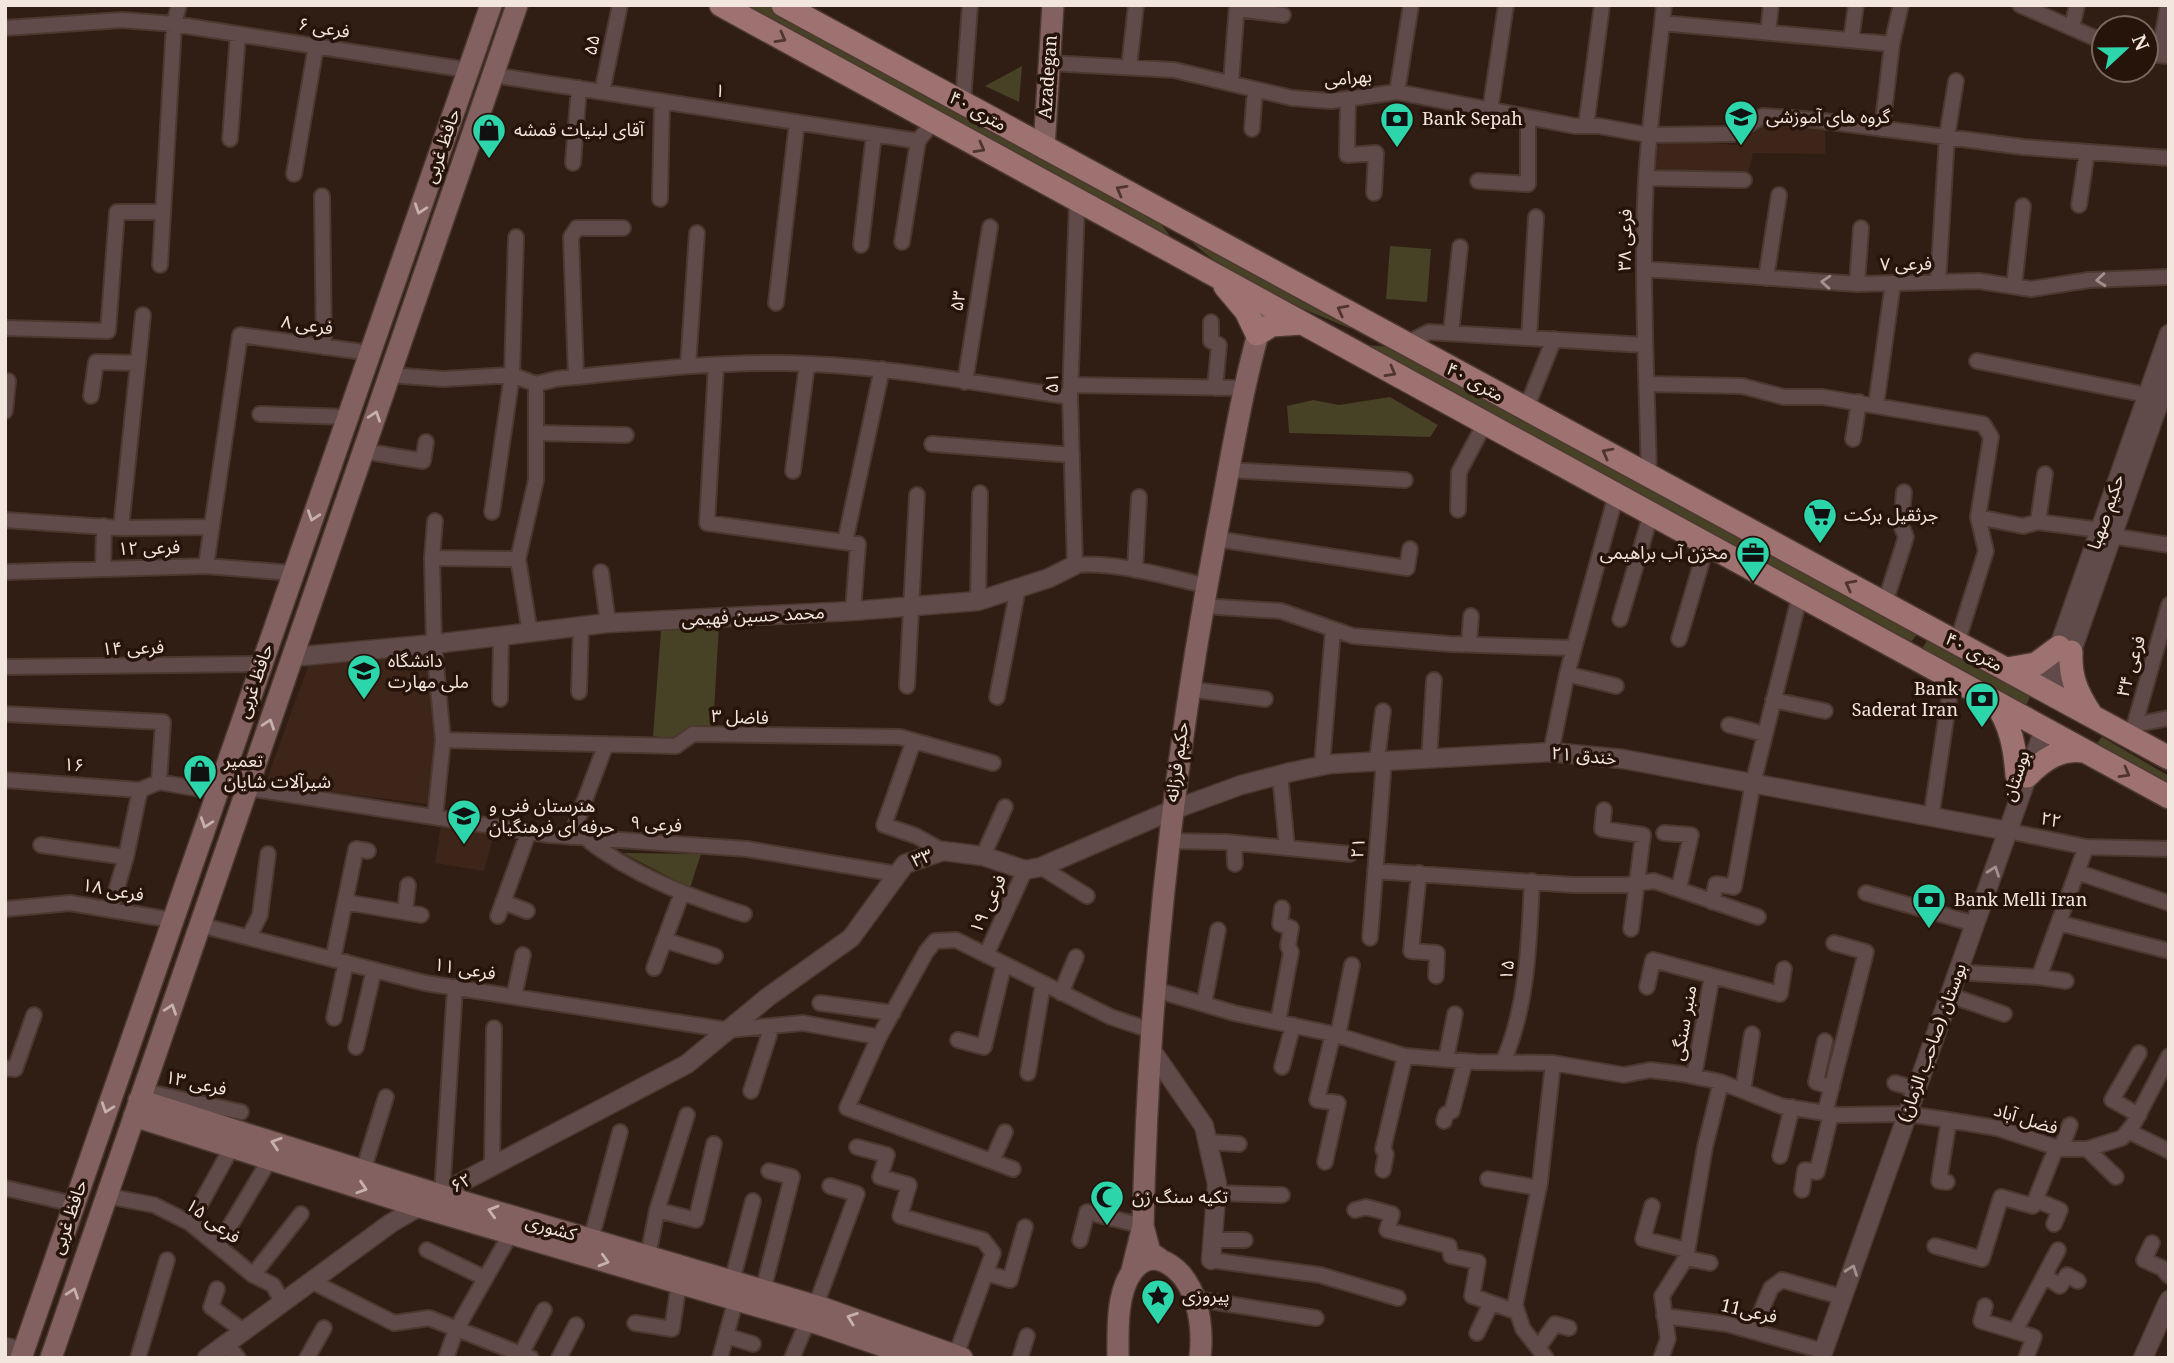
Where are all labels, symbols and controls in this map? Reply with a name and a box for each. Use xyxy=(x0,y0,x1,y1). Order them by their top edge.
street label: فرعی ۶ xyxy=(297,11,352,43)
north arrow xyxy=(2090,14,2160,84)
one-way arrow xyxy=(774,30,786,43)
text: N xyxy=(2126,31,2156,54)
street label: ۵۵ xyxy=(577,32,605,57)
street label: Azadegan xyxy=(1032,34,1062,120)
street label: بهرامی xyxy=(1323,63,1373,91)
street label: ۱ xyxy=(713,77,727,103)
street label: ۴۰ متری xyxy=(945,85,1012,136)
school or university icon: گروه های آموزشی xyxy=(1722,98,1760,147)
bank icon: Bank Sepah xyxy=(1378,100,1416,149)
place label: گروه های آموزشی xyxy=(1766,104,1891,128)
street label: حافظ غربی xyxy=(417,105,465,186)
place label: Bank Sepah xyxy=(1422,106,1523,130)
shop icon: آقای لبنیات قمشه xyxy=(470,111,508,160)
place label: آقای لبنیات قمشه xyxy=(514,117,645,141)
one-way arrow xyxy=(973,140,985,153)
one-way arrow xyxy=(1116,185,1128,198)
one-way arrow xyxy=(414,202,428,214)
street label: فرعی ۳۸ xyxy=(1611,209,1637,271)
street label: فرعی ۷ xyxy=(1880,251,1932,275)
one-way arrow xyxy=(2095,272,2106,287)
one-way arrow xyxy=(1820,274,1831,289)
street label: ۵۳ xyxy=(944,289,970,313)
one-way arrow xyxy=(1337,305,1350,318)
street label: فرعی ۸ xyxy=(280,309,335,340)
street label: ۴۰ متری xyxy=(1442,356,1509,406)
one-way arrow xyxy=(1384,364,1396,377)
street label: ۵۱ xyxy=(1039,372,1063,394)
one-way arrow xyxy=(366,411,381,423)
one-way arrow xyxy=(1602,448,1614,461)
street label: حکیم صهبا xyxy=(2081,471,2131,553)
supermarket icon: جرثقیل برکت xyxy=(1801,496,1839,545)
place label: جرثقیل برکت xyxy=(1844,502,1938,526)
one-way arrow xyxy=(307,509,321,521)
street label: فرعی ۱۲ xyxy=(117,534,181,560)
office icon: مخزن آب براهیمی xyxy=(1734,534,1772,583)
place label: مخزن آب براهیمی xyxy=(1600,540,1728,564)
one-way arrow xyxy=(1845,580,1858,593)
street label: محمد حسین فهیمی xyxy=(681,599,825,631)
street label: ۴۰ متری xyxy=(1941,626,2008,676)
street label: فرعی ۳۴ xyxy=(2110,632,2150,699)
street label: فرعی ۱۴ xyxy=(101,634,165,660)
street label: حافظ غربی xyxy=(230,640,278,721)
place label: دانشگاه ملی مهارت xyxy=(388,648,469,693)
school or university icon: دانشگاه ملی مهارت xyxy=(345,652,383,701)
place label: Bank Saderat Iran xyxy=(1852,676,1958,721)
bank icon: Bank Saderat Iran xyxy=(1963,680,2001,729)
street label: فاضل ۳ xyxy=(711,703,769,729)
one-way arrow xyxy=(261,718,275,731)
street label: حکیم فرزانه xyxy=(1159,720,1195,804)
street label: ۲۱ خندق xyxy=(1550,740,1618,770)
street label: بوستان xyxy=(1996,747,2034,804)
place label: تعمیر شیرآلات شایان xyxy=(223,748,331,793)
street label: ۱۶ xyxy=(63,751,85,777)
shop icon: تعمیر شیرآلات شایان xyxy=(181,752,219,801)
one-way arrow xyxy=(2118,765,2131,779)
place label: هنرستان فنی و حرفه ای فرهنگیان xyxy=(489,793,615,838)
school or university icon: هنرستان فنی و حرفه ای فرهنگیان xyxy=(445,797,483,846)
street label: ۲۲ xyxy=(2039,805,2064,833)
street label: فرعی ۹ xyxy=(629,809,683,837)
one-way arrow xyxy=(200,817,214,829)
street label: ۲۱ xyxy=(1344,837,1370,859)
street label: ۳۳ xyxy=(908,842,935,872)
one-way arrow xyxy=(1985,866,1999,878)
street label: فرعی ۱۹ xyxy=(963,870,1011,937)
street label: فرعی ۱۸ xyxy=(80,872,146,906)
bank icon: Bank Melli Iran xyxy=(1910,881,1948,930)
place label: Bank Melli Iran xyxy=(1954,887,2088,911)
street label: فرعی ۱۱ xyxy=(433,951,498,985)
street label: ۱۵ xyxy=(1493,958,1519,982)
street label: بوستان (صاحب الزمان) xyxy=(1891,960,1971,1126)
street label: منبر سنگی xyxy=(1665,983,1701,1062)
one-way arrow xyxy=(163,1003,177,1015)
street label: فرعی ۱۳ xyxy=(163,1064,229,1100)
street label: فضل آباد xyxy=(1991,1097,2061,1139)
one-way arrow xyxy=(101,1101,115,1113)
one-way arrow xyxy=(270,1137,283,1151)
street label: ۶۲ xyxy=(446,1167,475,1198)
street label: حافظ غربی xyxy=(44,1176,92,1257)
mosque icon: تکیه سنگ زن xyxy=(1088,1178,1126,1227)
one-way arrow xyxy=(356,1180,368,1195)
place label: تکیه سنگ زن xyxy=(1132,1184,1228,1208)
street label: فرعی ۱۵ xyxy=(181,1192,246,1248)
one-way arrow xyxy=(488,1204,500,1219)
street label: کشوری xyxy=(523,1208,580,1246)
one-way arrow xyxy=(597,1252,609,1267)
one-way arrow xyxy=(1844,1265,1858,1277)
place icon: پیروزی xyxy=(1139,1277,1177,1326)
place label: پیروزی xyxy=(1182,1283,1230,1307)
one-way arrow xyxy=(65,1288,79,1300)
street label: فرعی11 xyxy=(1719,1292,1780,1328)
one-way arrow xyxy=(847,1312,859,1326)

